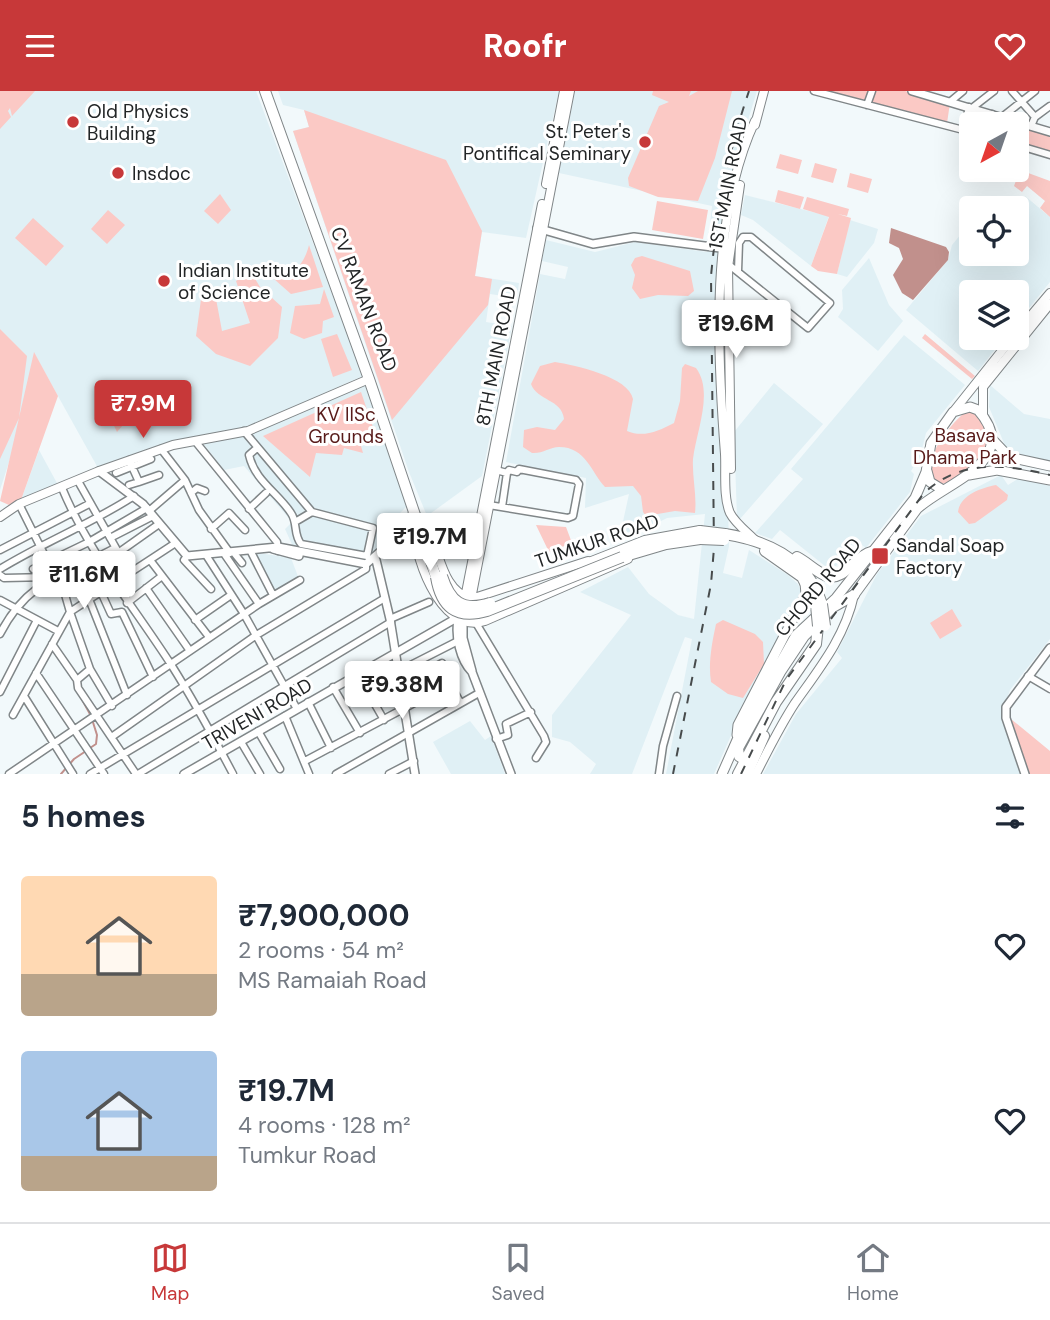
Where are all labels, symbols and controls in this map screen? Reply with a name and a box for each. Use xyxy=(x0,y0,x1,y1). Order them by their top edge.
text: Roofr xyxy=(483,25,567,67)
icon: menu xyxy=(21,27,59,65)
icon: heart xyxy=(991,27,1029,65)
place label: Old Physics Building xyxy=(87,99,189,146)
north arrow xyxy=(959,112,1029,182)
map controls xyxy=(959,112,1029,350)
marker: Old Physics Building xyxy=(65,114,81,130)
street label: 1ST MAIN ROAD xyxy=(703,115,753,251)
place label: St. Peter's Pontifical Seminary xyxy=(463,119,631,166)
marker: St. Peter's Pontifical Seminary xyxy=(637,134,653,150)
place label: Insdoc xyxy=(132,161,191,186)
marker: Insdoc xyxy=(110,165,126,181)
button: locate xyxy=(959,196,1029,266)
street label: CV RAMAN ROAD xyxy=(325,223,403,375)
place label: Indian Institute of Science xyxy=(178,258,309,305)
marker: Indian Institute of Science xyxy=(156,273,172,289)
button: layers xyxy=(959,280,1029,350)
street label: 8TH MAIN ROAD xyxy=(470,284,522,428)
pin: ₹19.6M xyxy=(679,301,793,360)
text: ₹19.6M xyxy=(698,308,774,338)
pin: ₹7.9M xyxy=(94,381,192,440)
text: ₹7.9M xyxy=(110,388,176,418)
park label: KV IISc Grounds xyxy=(308,402,384,449)
park label: Basava Dhama Park xyxy=(913,423,1018,470)
street label: TUMKUR ROAD xyxy=(532,508,662,574)
pin: ₹19.7M xyxy=(373,513,487,573)
text: ₹19.7M xyxy=(393,521,467,551)
street label: CHORD ROAD xyxy=(769,532,867,642)
place label: Sandal Soap Factory xyxy=(896,533,1004,580)
marker: Sandal Soap Factory xyxy=(870,546,890,566)
pin: ₹11.6M xyxy=(27,552,141,611)
text: ₹11.6M xyxy=(49,559,119,589)
pin: ₹9.38M xyxy=(345,661,459,721)
text: ₹9.38M xyxy=(361,669,443,699)
street label: TRIVENI ROAD xyxy=(197,672,317,756)
text: 5 homes xyxy=(21,797,146,836)
icon: filters xyxy=(991,797,1029,835)
text: ₹7,900,000 xyxy=(238,896,410,935)
icon: home xyxy=(77,904,161,988)
icon: heart xyxy=(991,927,1029,965)
text: 2 rooms · 54 m² xyxy=(238,935,404,965)
text: MS Ramaiah Road xyxy=(238,965,427,995)
text: ₹19.7M xyxy=(238,1071,335,1110)
icon: home xyxy=(77,1079,161,1163)
icon: heart xyxy=(991,1102,1029,1140)
text: 4 rooms · 128 m² xyxy=(238,1110,410,1140)
text: Tumkur Road xyxy=(238,1140,376,1170)
tab: Map xyxy=(151,1239,189,1306)
tab: Saved xyxy=(492,1239,545,1306)
tab: Home xyxy=(847,1239,899,1306)

